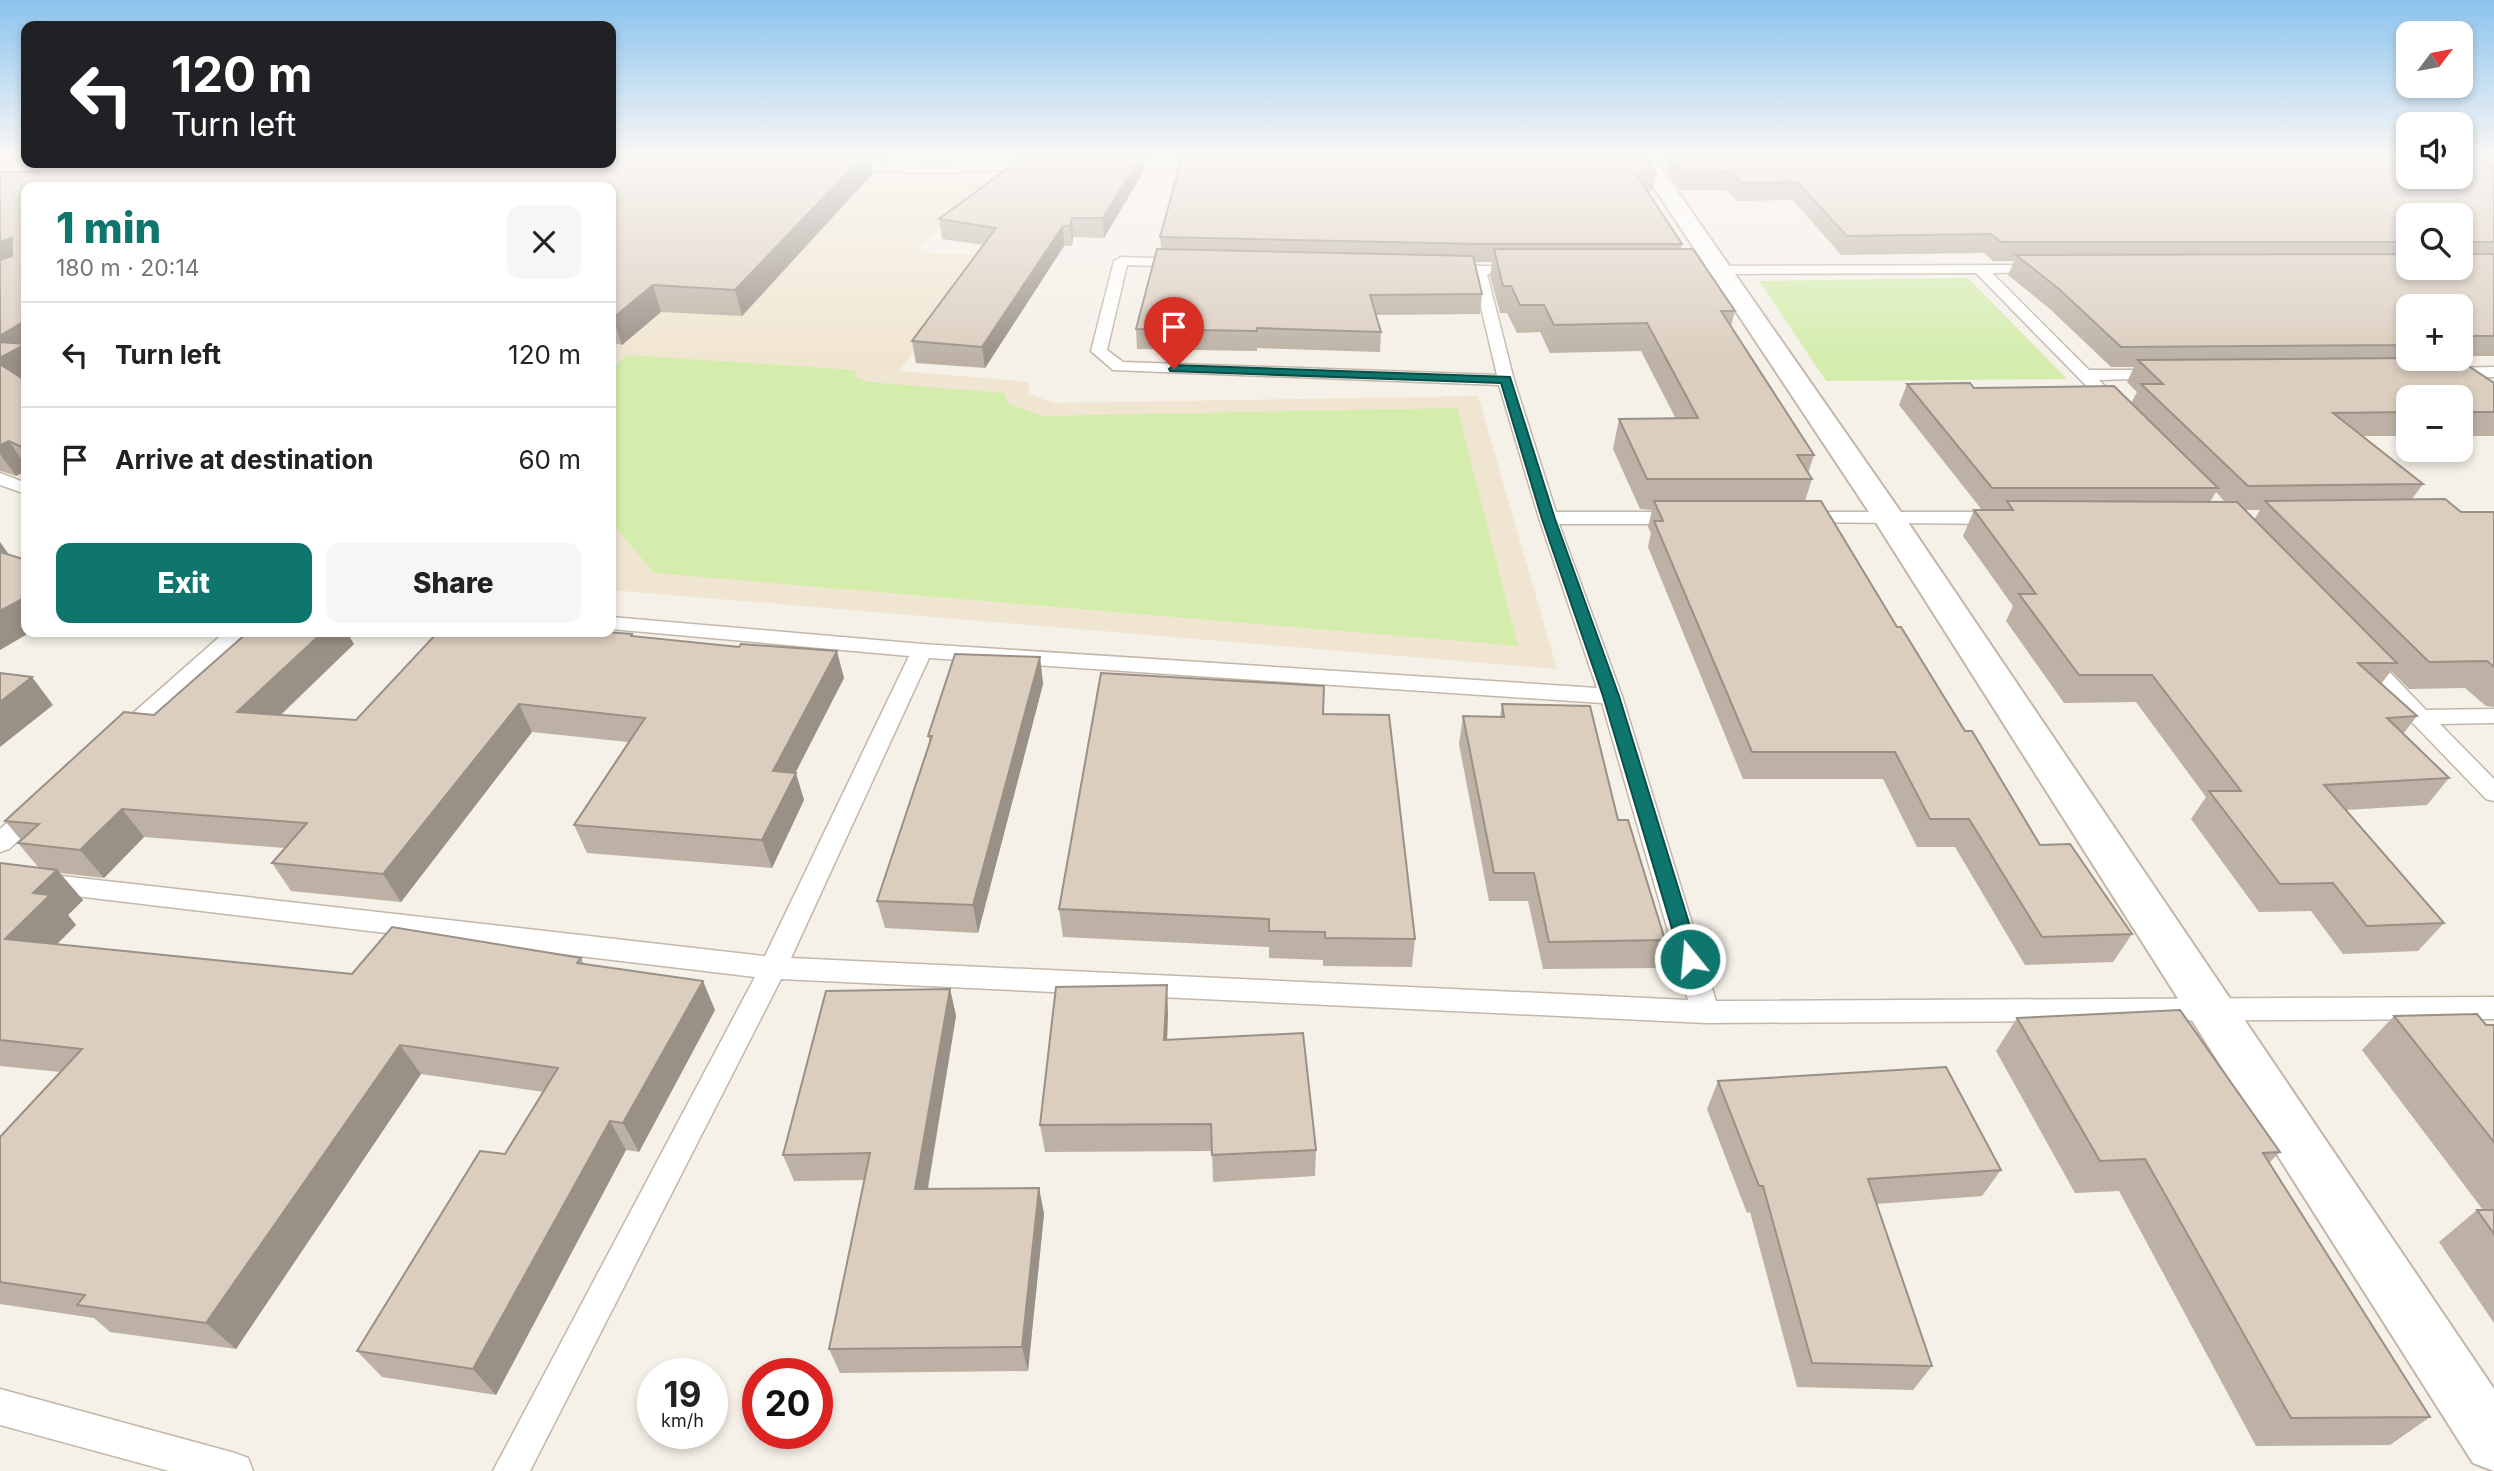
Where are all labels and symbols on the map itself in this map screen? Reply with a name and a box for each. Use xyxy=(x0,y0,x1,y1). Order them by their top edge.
north arrow xyxy=(2396,21,2473,98)
pin xyxy=(1144,297,1204,369)
position arrow xyxy=(1653,922,1727,996)
speed limit sign: 20 xyxy=(742,1358,833,1449)

